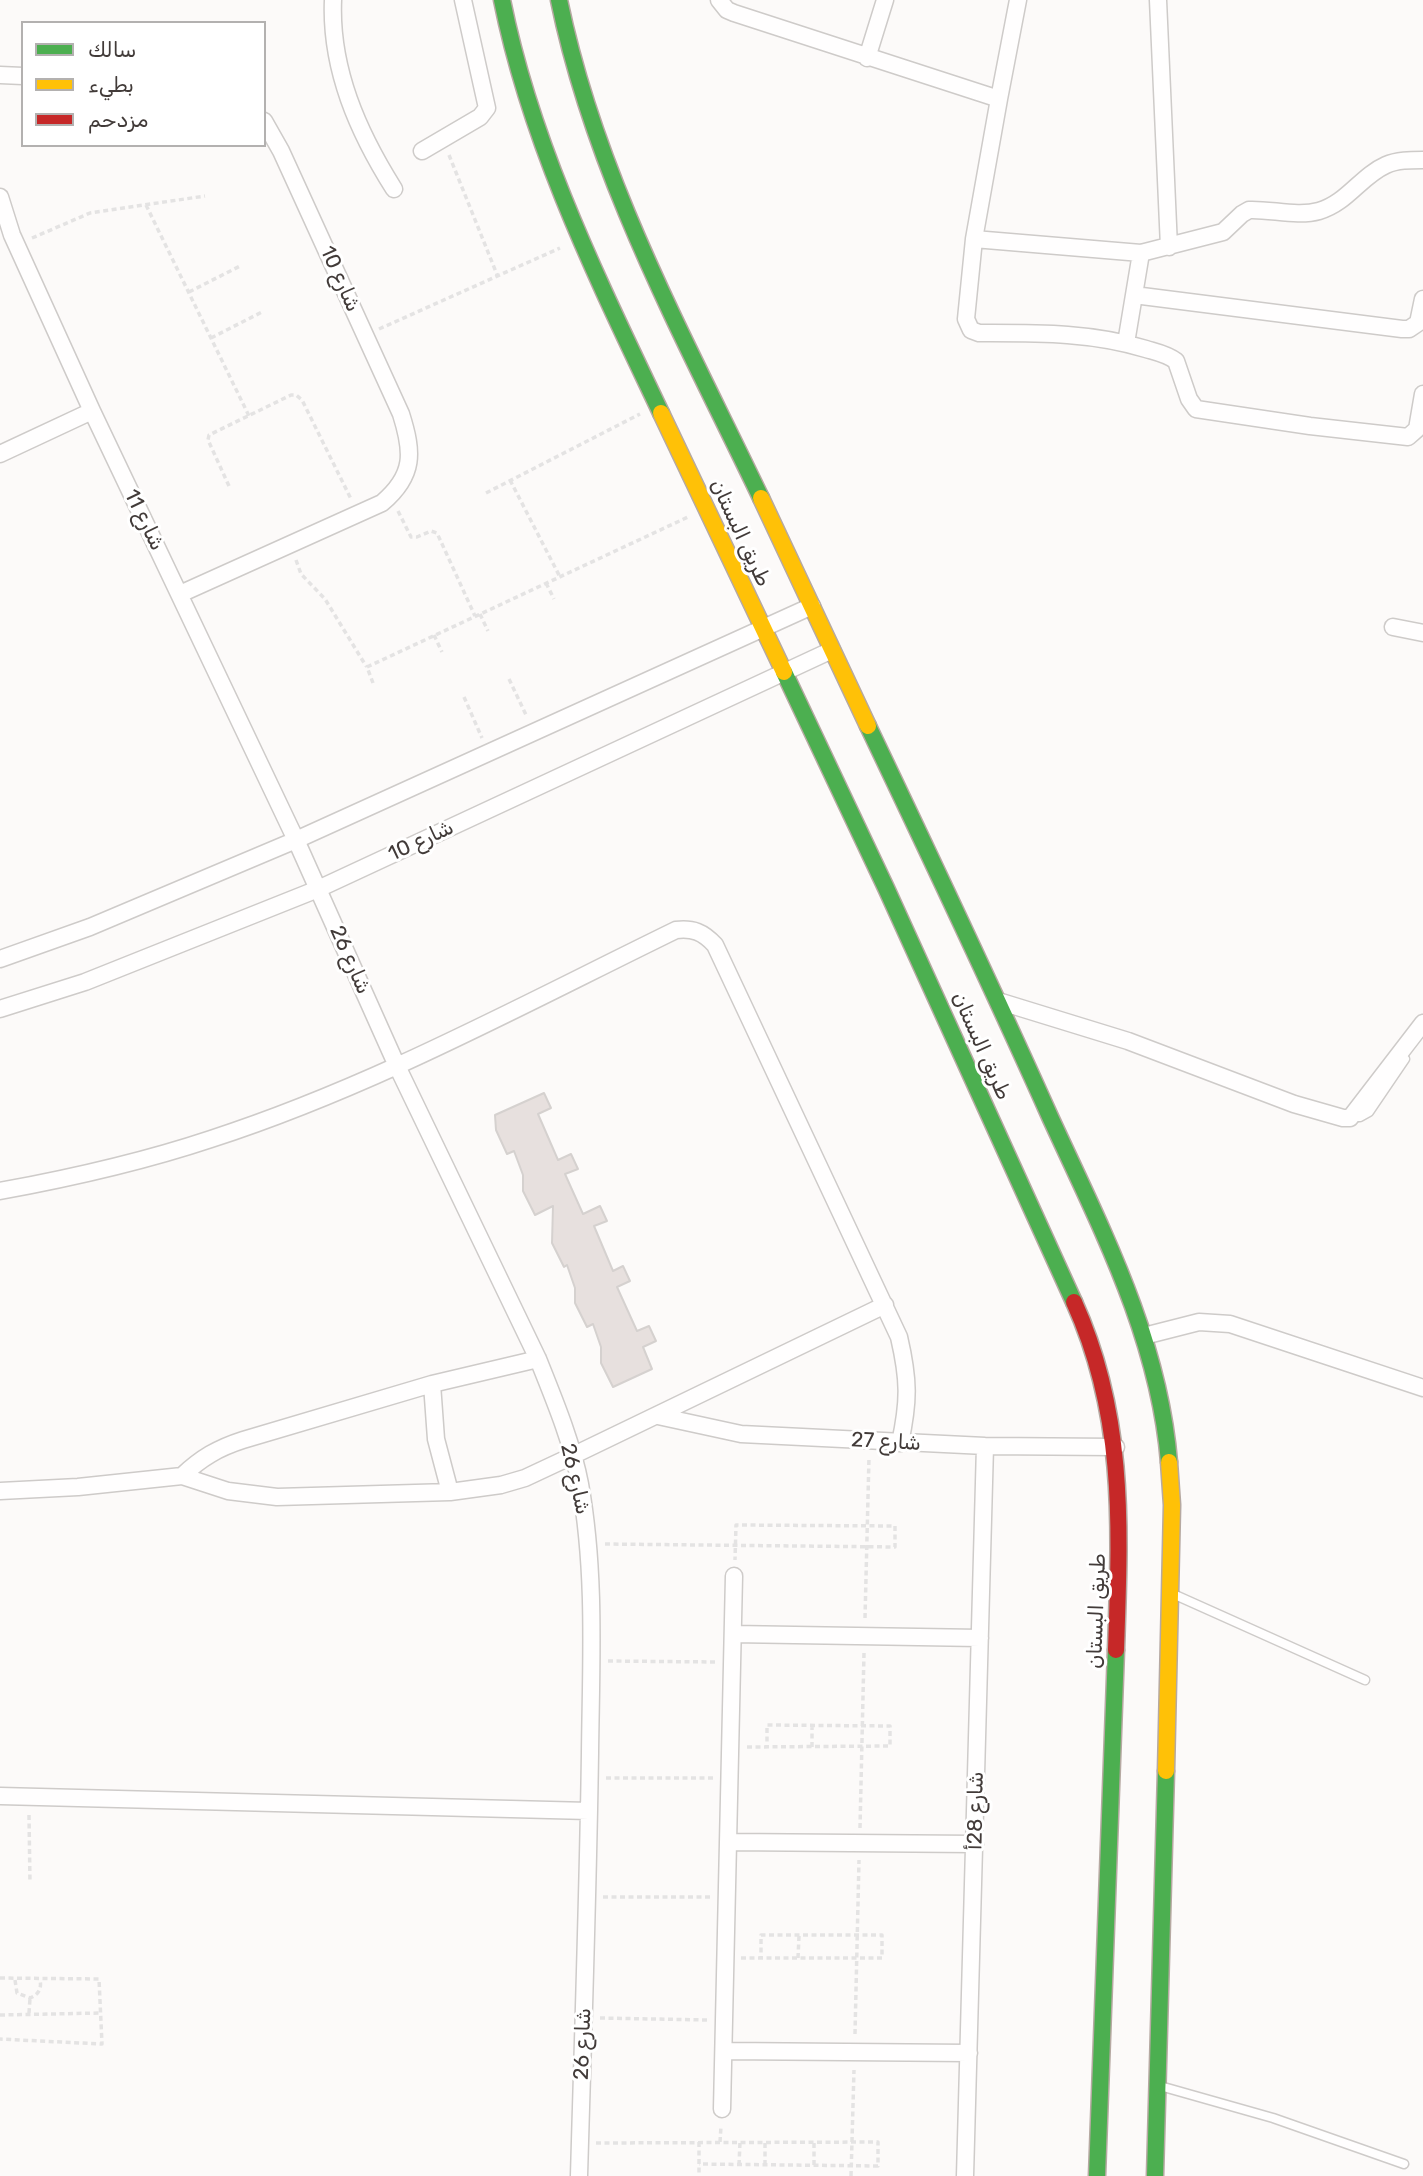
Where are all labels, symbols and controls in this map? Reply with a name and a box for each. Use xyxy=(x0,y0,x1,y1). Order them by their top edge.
legend xyxy=(21,21,266,147)
text: سالك xyxy=(88,37,136,62)
text: بطيء xyxy=(88,72,134,97)
text: مزدحم xyxy=(88,107,148,132)
street label: شارع 10 xyxy=(314,242,366,316)
street label: طريق البستان xyxy=(704,475,776,591)
street label: شارع 11 xyxy=(118,485,170,555)
street label: شارع 10 xyxy=(384,815,458,867)
street label: شارع 26 xyxy=(324,922,376,998)
street label: طريق البستان xyxy=(946,988,1016,1104)
street label: شارع 27 xyxy=(850,1428,922,1456)
street label: شارع 26 xyxy=(555,1441,595,1517)
street label: طريق البستان xyxy=(1082,1553,1112,1669)
street label: شارع 28أ xyxy=(963,1771,989,1851)
street label: شارع 26 xyxy=(569,2008,597,2080)

